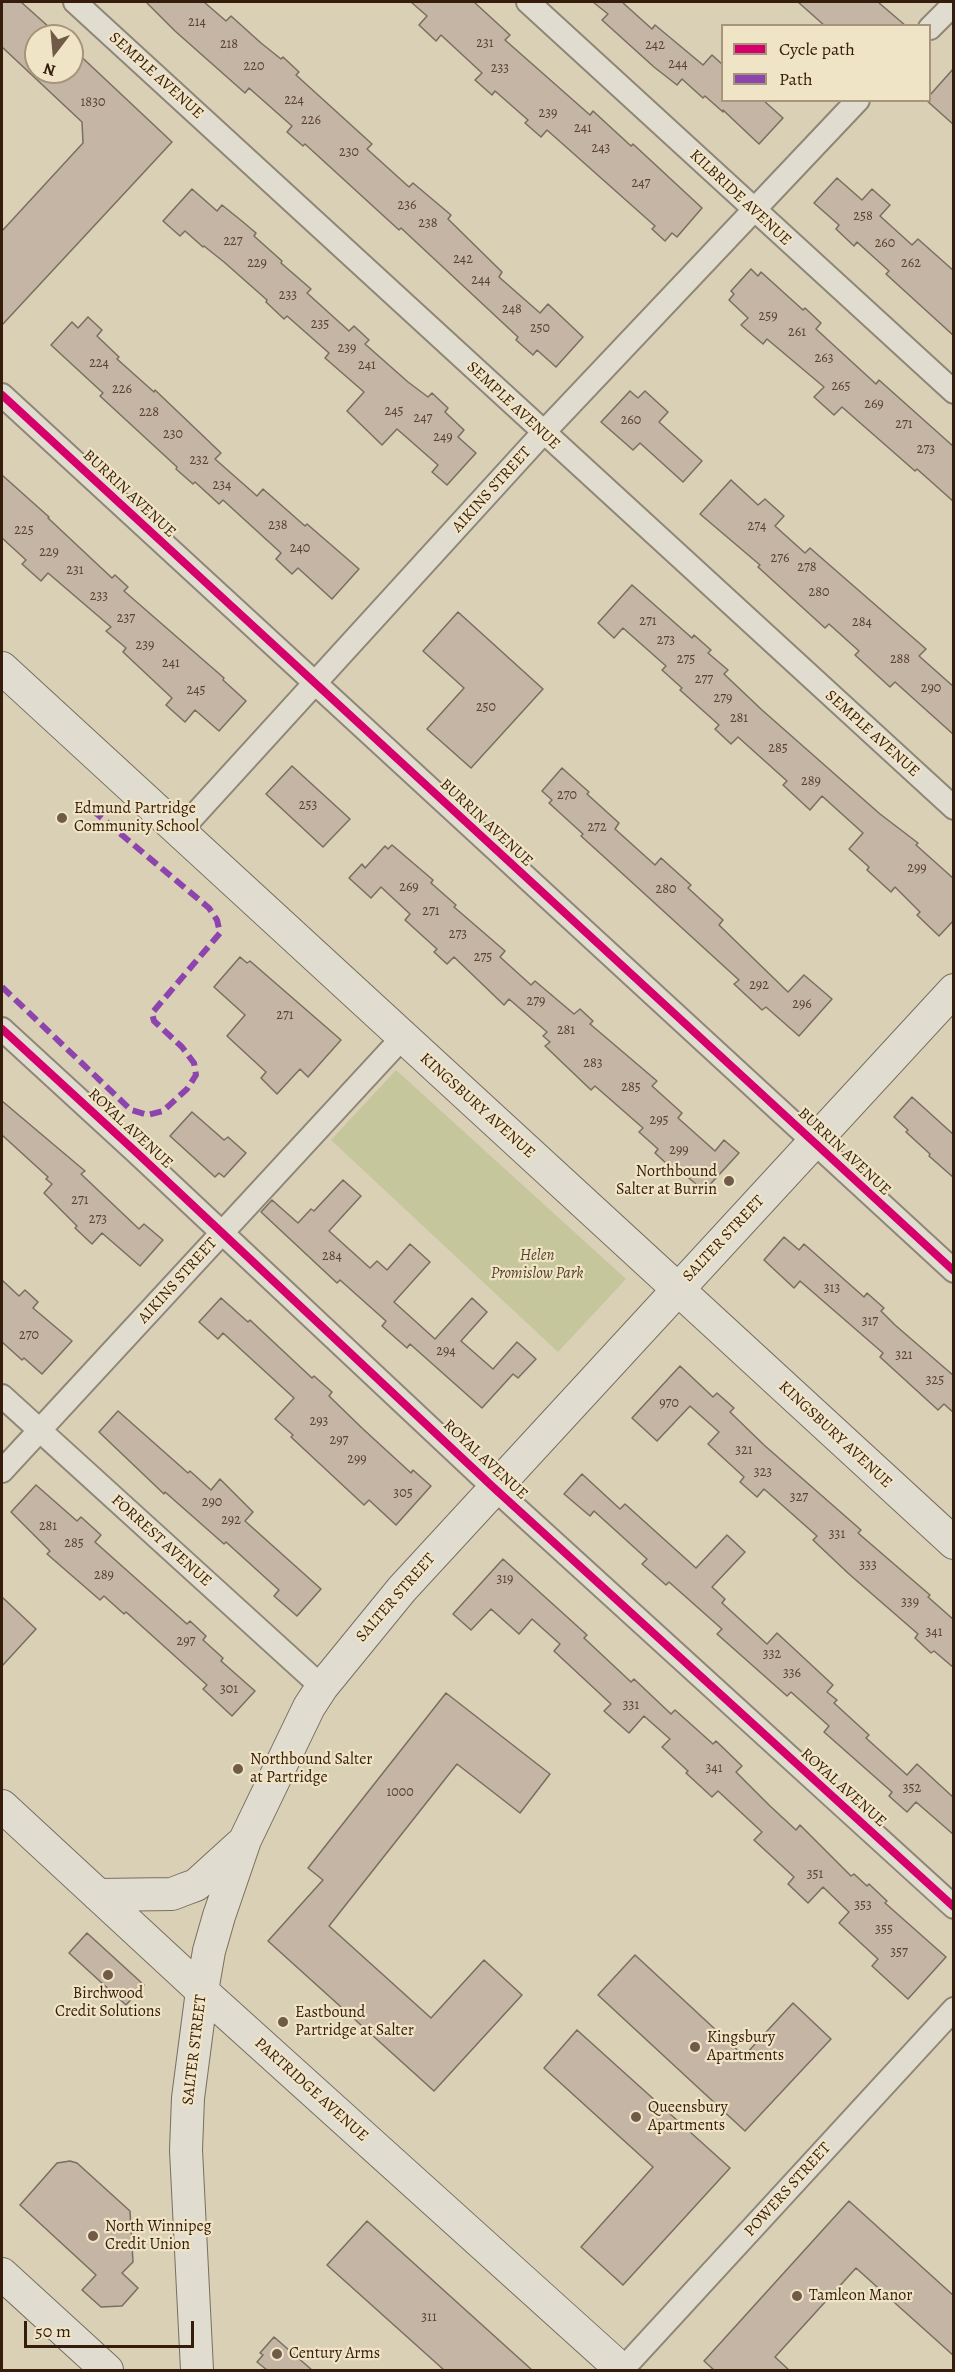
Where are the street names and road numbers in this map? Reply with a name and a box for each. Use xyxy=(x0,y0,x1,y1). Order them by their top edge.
street label: SEMPLE AVENUE xyxy=(105,29,207,123)
street label: KILBRIDE AVENUE xyxy=(685,146,795,250)
street label: SEMPLE AVENUE xyxy=(462,358,564,454)
street label: AIKINS STREET xyxy=(448,443,536,537)
street label: BURRIN AVENUE xyxy=(79,446,179,542)
street label: SEMPLE AVENUE xyxy=(821,687,923,781)
street label: BURRIN AVENUE xyxy=(436,775,536,871)
street label: KINGSBURY AVENUE xyxy=(416,1049,538,1163)
street label: ROYAL AVENUE xyxy=(84,1085,176,1173)
street label: BURRIN AVENUE xyxy=(794,1104,894,1200)
street label: SALTER STREET xyxy=(679,1192,769,1286)
street label: AIKINS STREET xyxy=(134,1234,222,1328)
street label: KINGSBURY AVENUE xyxy=(774,1377,896,1493)
street label: ROYAL AVENUE xyxy=(439,1416,531,1504)
street label: FORREST AVENUE xyxy=(107,1491,215,1591)
street label: SALTER STREET xyxy=(352,1550,440,1646)
street label: ROYAL AVENUE xyxy=(796,1744,890,1832)
street label: SALTER STREET xyxy=(179,1994,211,2106)
street label: PARTRIDGE AVENUE xyxy=(250,2034,372,2146)
street label: POWERS STREET xyxy=(741,2139,835,2241)

